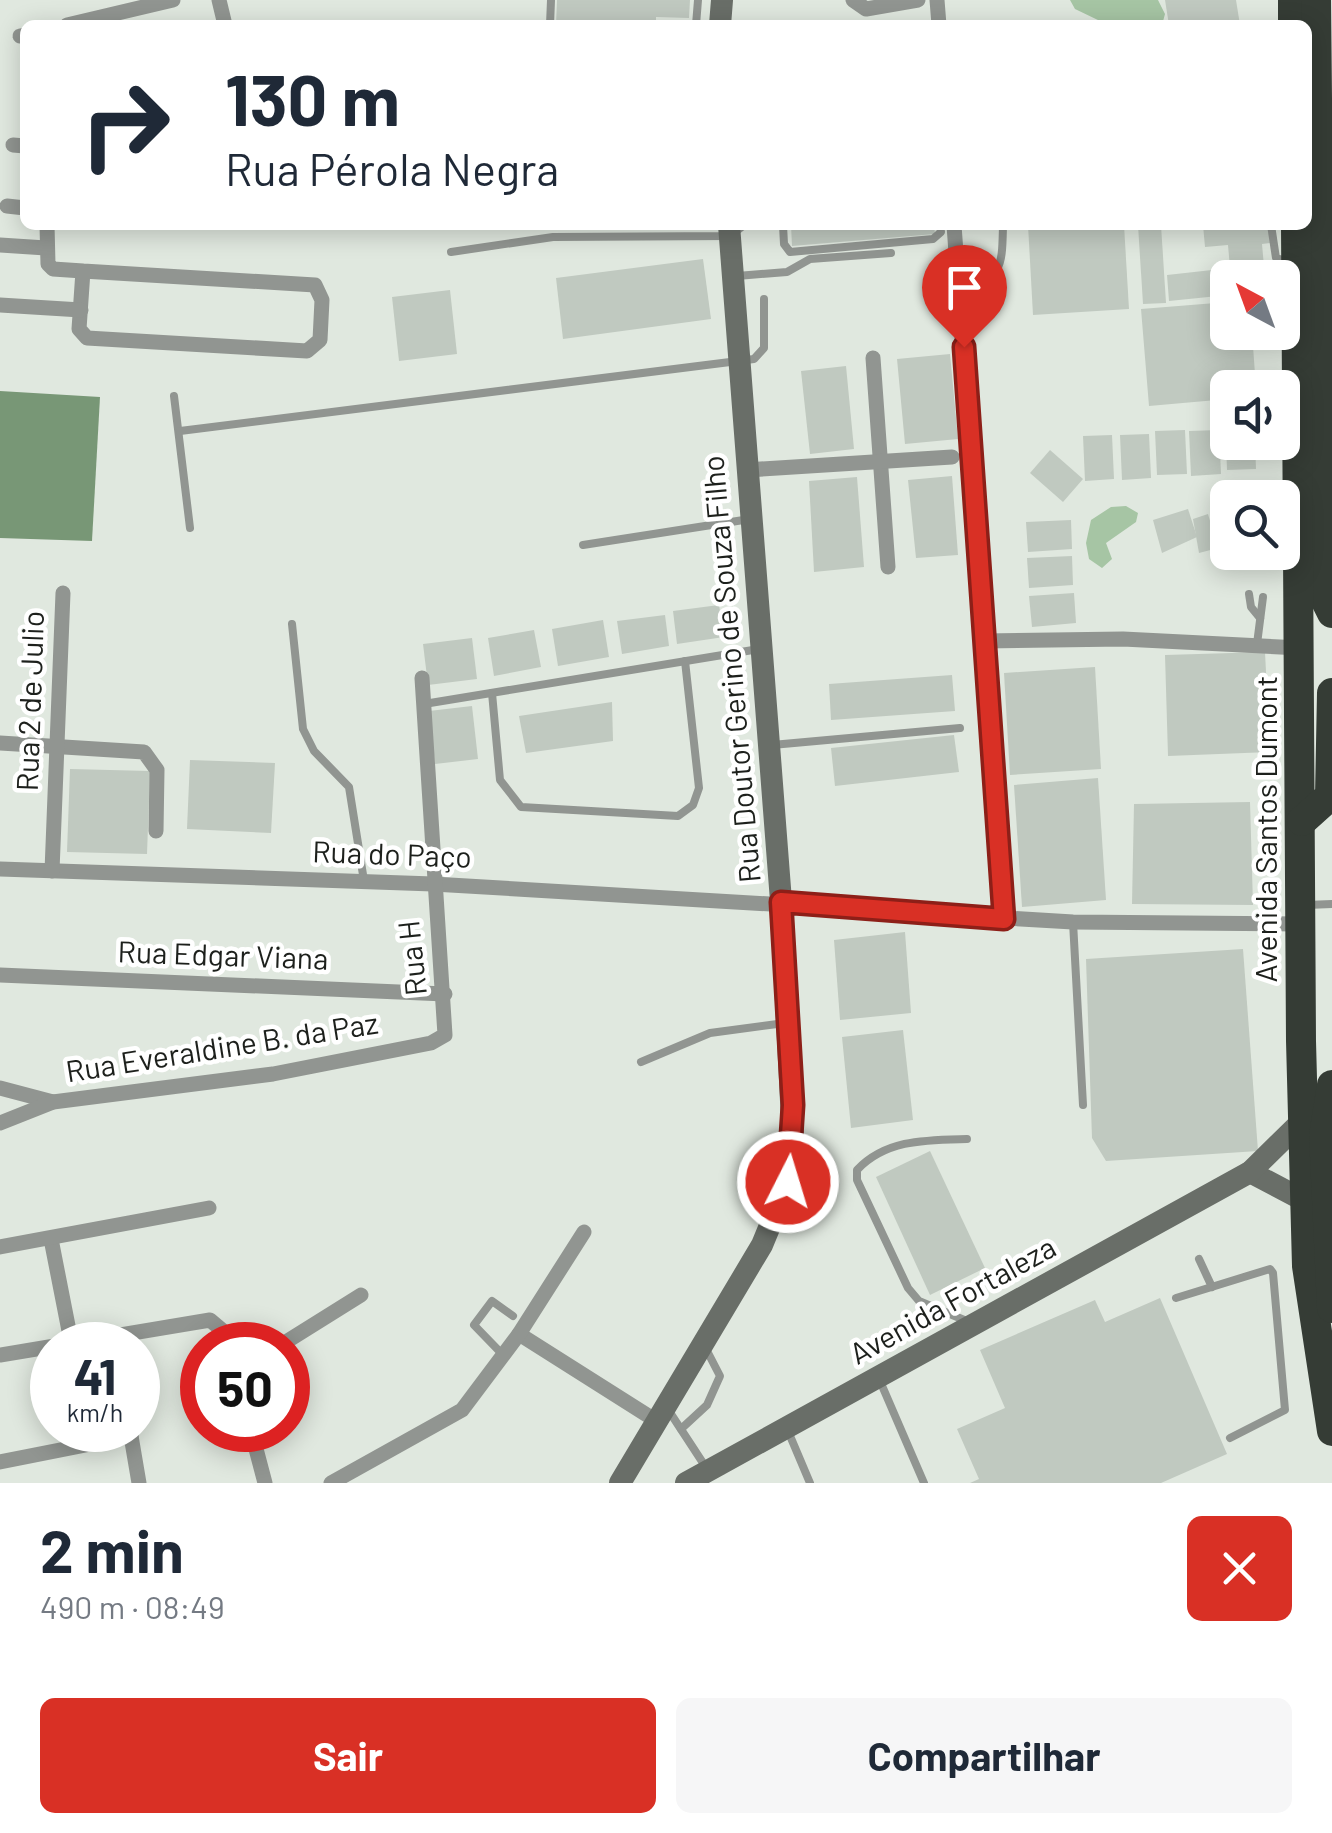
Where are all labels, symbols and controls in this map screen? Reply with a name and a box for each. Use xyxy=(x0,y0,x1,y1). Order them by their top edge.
text: 130 m xyxy=(225,56,400,140)
icon: right xyxy=(60,60,190,190)
text: Rua Pérola Negra xyxy=(225,141,559,195)
pin xyxy=(922,245,1007,348)
icon: arrive xyxy=(937,260,992,315)
north arrow xyxy=(1210,260,1300,350)
map controls xyxy=(1210,260,1300,570)
button: sound xyxy=(1210,370,1300,460)
street label: Rua Doutor Gerino de Souza Filho xyxy=(693,454,767,884)
button: search xyxy=(1210,480,1300,570)
street label: Rua 2 de Julio xyxy=(8,610,50,792)
street label: Avenida Santos Dumont xyxy=(1247,675,1283,983)
street label: Rua do Paço xyxy=(312,832,472,874)
street label: Rua H xyxy=(389,919,433,998)
street label: Rua Edgar Viana xyxy=(117,932,329,976)
street label: Rua Everaldine B. da Paz xyxy=(63,1004,380,1088)
position arrow xyxy=(736,1130,840,1234)
street label: Avenida Fortaleza xyxy=(843,1228,1061,1371)
speed limit sign: 50 xyxy=(180,1322,310,1452)
text: 41 xyxy=(73,1345,117,1405)
text: km/h xyxy=(67,1397,123,1427)
text: 2 min xyxy=(40,1513,184,1585)
button: close xyxy=(1187,1516,1292,1621)
text: 490 m · 08:49 xyxy=(40,1587,225,1625)
button: Sair xyxy=(40,1698,656,1813)
button: Compartilhar xyxy=(676,1698,1292,1813)

